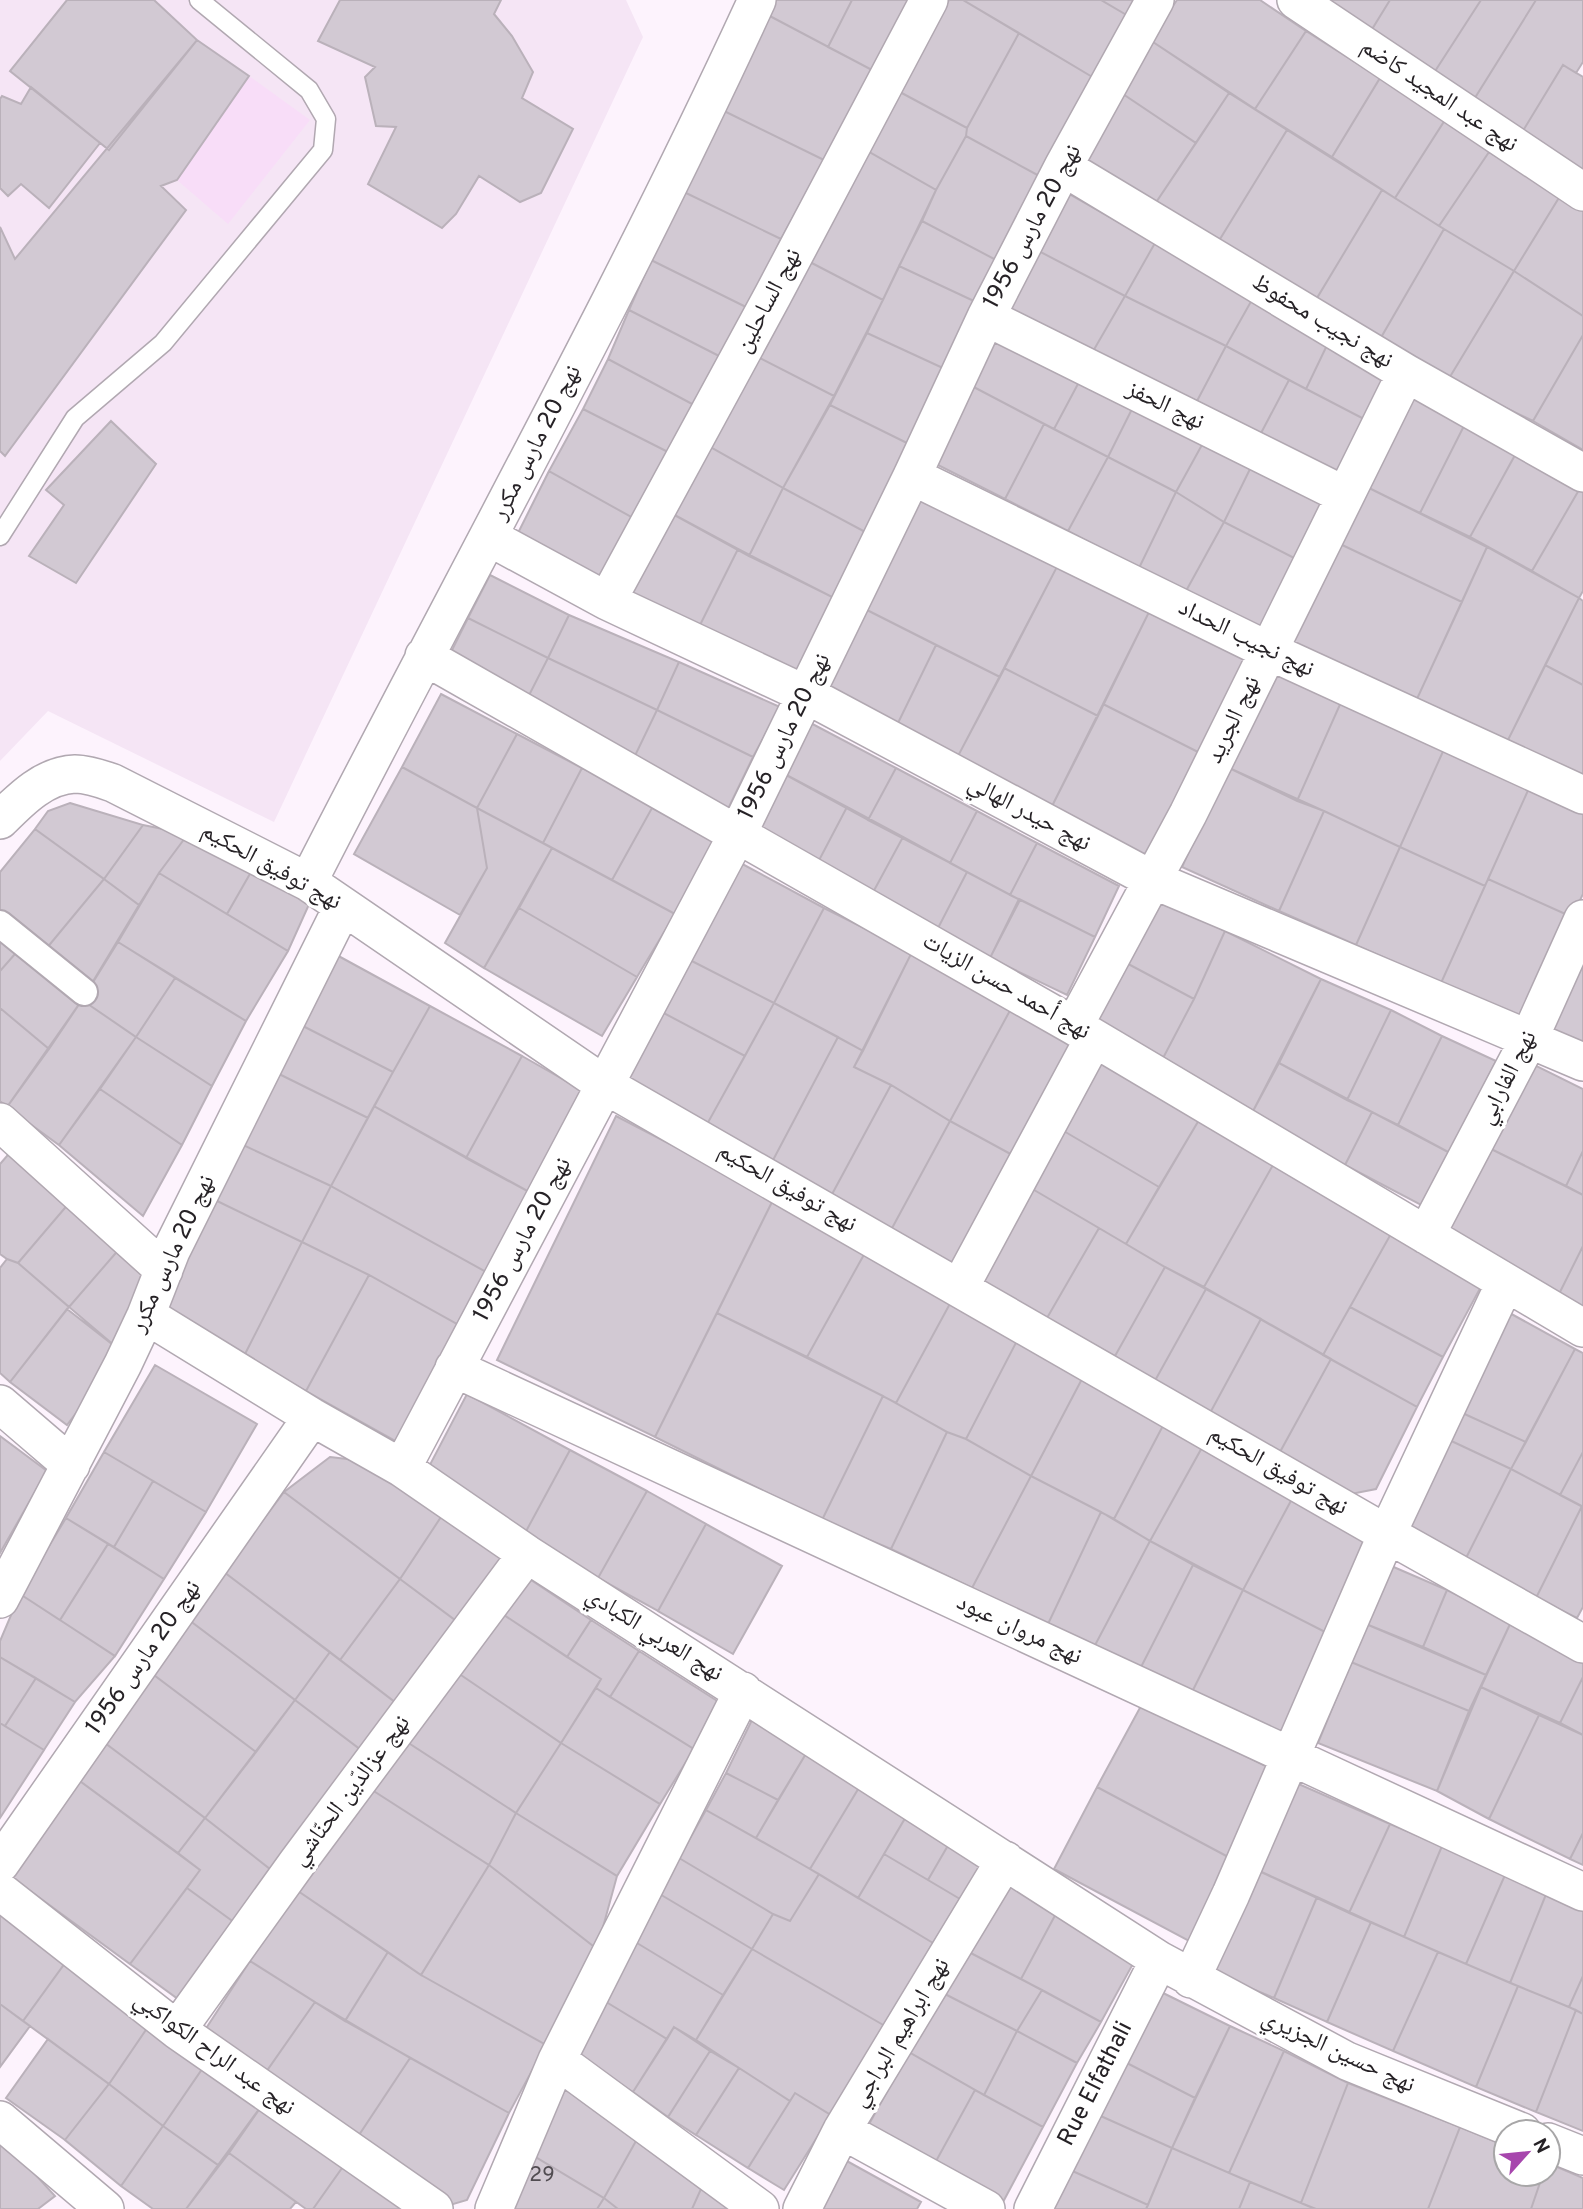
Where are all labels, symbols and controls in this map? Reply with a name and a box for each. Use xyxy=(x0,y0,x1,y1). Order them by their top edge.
street label: نهج عبد المجيد كاضم xyxy=(1355,32,1523,160)
street label: نهج 20 مارس 1956 xyxy=(977,140,1089,314)
street label: نهج الساحلين xyxy=(729,244,809,358)
street label: نهج نجيب محفوظ xyxy=(1246,268,1398,376)
street label: نهج 20 مارس مكرر xyxy=(485,360,589,527)
street label: نهج الحفز xyxy=(1120,374,1209,438)
street label: نهج نجيب الحداد xyxy=(1173,593,1319,685)
street label: نهج 20 مارس 1956 xyxy=(732,649,838,825)
street label: نهج الجريد xyxy=(1200,671,1268,769)
street label: نهج حيدر الهالي xyxy=(961,769,1096,861)
street label: نهج توفيق الحكيم xyxy=(196,816,346,918)
street label: نهج أحمد حسن الزيات xyxy=(916,926,1096,1047)
street label: نهج الفارابي xyxy=(1472,1026,1546,1131)
street label: نهج توفيق الحكيم xyxy=(712,1136,862,1240)
street label: نهج 20 مارس 1956 xyxy=(467,1153,579,1327)
street label: نهج 20 مارس مكرر xyxy=(123,1170,223,1338)
street label: نهج توفيق الحكيم xyxy=(1203,1419,1353,1523)
street label: نهج 20 مارس 1956 xyxy=(80,1575,208,1741)
street label: نهج العربي الكبادي xyxy=(579,1581,728,1691)
street label: نهج مروان عبود xyxy=(952,1588,1086,1672)
street label: نهج عزالدّين الحنّاشي xyxy=(284,1710,419,1874)
street label: نهج ابراهيم البراجي xyxy=(845,1953,959,2114)
street label: نهج عبد الراح الكواكبي xyxy=(126,1985,301,2125)
street label: نهج حسين الجزيري xyxy=(1256,2003,1420,2103)
street label: Rue Elfathali xyxy=(1052,2017,1140,2151)
north arrow xyxy=(1492,2118,1562,2188)
text: N xyxy=(1527,2135,1554,2158)
house number: 29 xyxy=(529,2162,555,2189)

